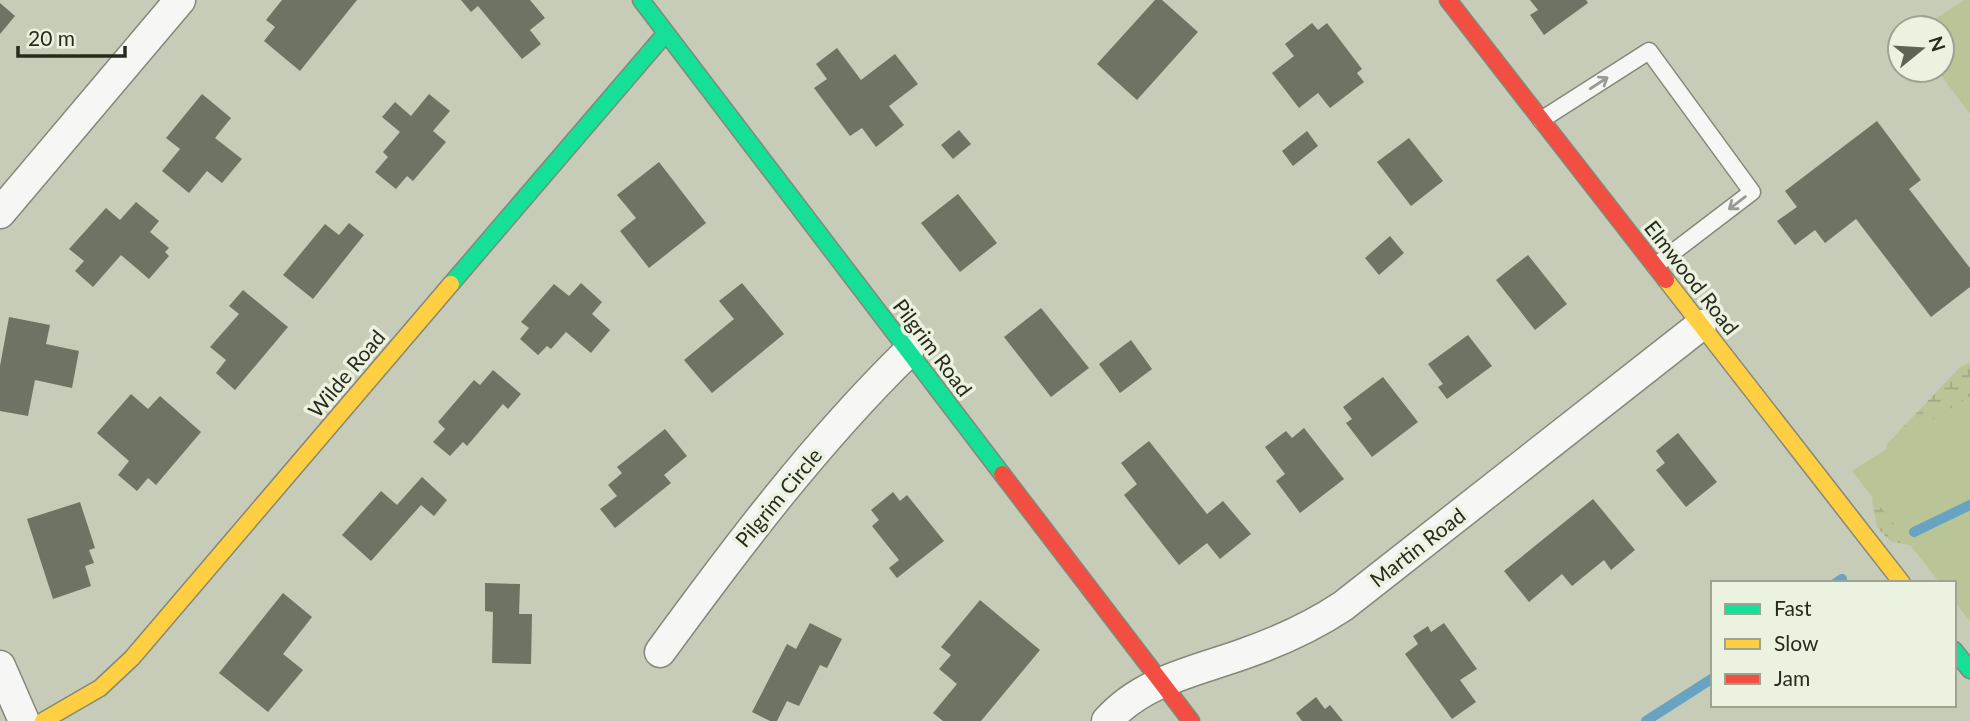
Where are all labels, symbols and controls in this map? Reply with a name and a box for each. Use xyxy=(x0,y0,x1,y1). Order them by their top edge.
scale bar xyxy=(18,14,124,58)
north arrow xyxy=(1886,14,1956,84)
text: 20 m xyxy=(28,25,75,50)
text: N xyxy=(1924,33,1951,54)
one-way arrow xyxy=(1589,76,1608,91)
one-way arrow xyxy=(1728,195,1747,210)
street label: Elmwood Road xyxy=(1640,215,1745,339)
street label: Pilgrim Road xyxy=(888,294,978,401)
street label: Wilde Road xyxy=(302,324,390,422)
street label: Pilgrim Circle xyxy=(729,443,826,551)
street label: Martin Road xyxy=(1365,502,1470,592)
legend xyxy=(1711,581,1956,707)
text: Fast xyxy=(1774,595,1812,620)
text: Slow xyxy=(1774,630,1819,655)
text: Jam xyxy=(1774,665,1810,690)

